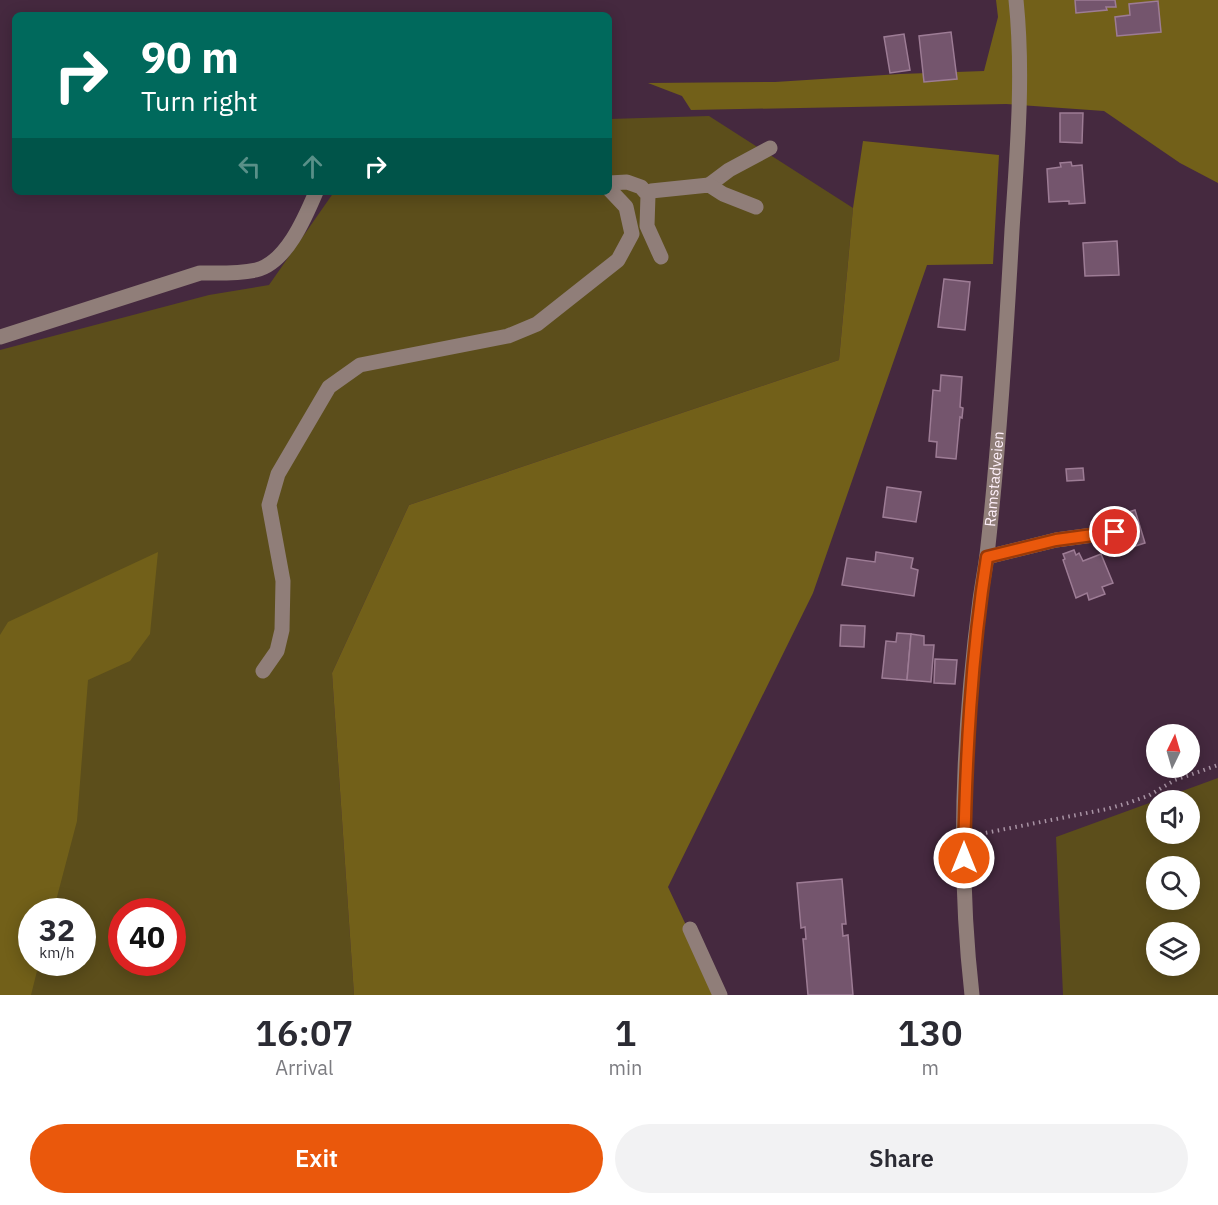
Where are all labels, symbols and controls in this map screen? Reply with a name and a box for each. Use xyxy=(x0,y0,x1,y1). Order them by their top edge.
text: 90 m xyxy=(141,30,239,85)
icon: right xyxy=(42,36,120,114)
text: Turn right xyxy=(141,83,258,118)
icon: left xyxy=(233,150,266,183)
icon: ahead xyxy=(296,150,329,183)
icon: right xyxy=(359,150,392,183)
street label: Ramstadveien xyxy=(980,430,1008,528)
pin xyxy=(1089,506,1140,557)
icon: arrive xyxy=(1098,515,1131,548)
north arrow xyxy=(1146,724,1200,778)
map controls xyxy=(1146,724,1200,976)
button: sound xyxy=(1146,790,1200,844)
position arrow xyxy=(932,826,996,890)
button: search xyxy=(1146,856,1200,910)
speed limit sign: 40 xyxy=(108,898,186,976)
text: 32 xyxy=(39,910,75,949)
button: layers xyxy=(1146,922,1200,976)
text: km/h xyxy=(39,943,75,962)
text: 16:07 xyxy=(255,1009,353,1056)
text: 1 xyxy=(615,1009,636,1056)
text: 130 xyxy=(898,1009,963,1056)
text: Arrival xyxy=(275,1054,333,1081)
text: min xyxy=(609,1054,642,1081)
text: m xyxy=(921,1054,939,1081)
button: Exit xyxy=(30,1124,603,1193)
button: Share xyxy=(615,1124,1188,1193)

